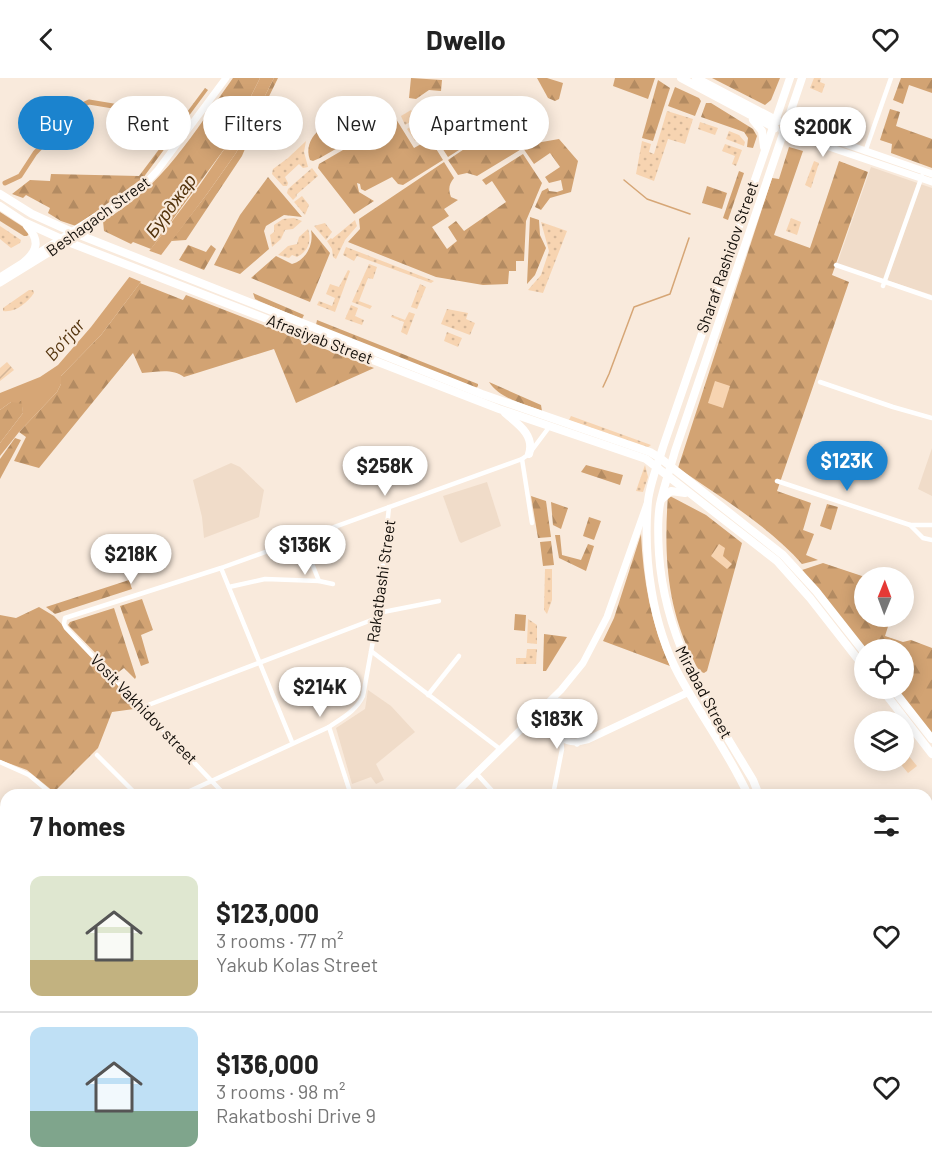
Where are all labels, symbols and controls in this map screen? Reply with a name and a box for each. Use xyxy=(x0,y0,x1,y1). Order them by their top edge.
icon: back xyxy=(30,23,63,56)
text: Dwello xyxy=(426,23,506,55)
icon: heart xyxy=(869,23,902,56)
chip: Buy xyxy=(18,96,94,150)
chip: Rent xyxy=(106,96,191,150)
chip: Filters xyxy=(203,96,303,150)
chip: New xyxy=(315,96,397,150)
chip: Apartment xyxy=(409,96,549,150)
pin: $200K xyxy=(781,107,865,158)
text: $200K xyxy=(794,114,852,138)
water label: Бурджар xyxy=(140,170,200,241)
street label: Beshagach Street xyxy=(42,172,153,260)
street label: Sharaf Rashidov Street xyxy=(692,179,761,335)
street label: Afrasiyab Street xyxy=(265,310,376,367)
water label: Bo‘rjar xyxy=(40,313,89,365)
pin: $123K xyxy=(805,441,889,492)
pin: $258K xyxy=(343,446,427,497)
text: $123K xyxy=(821,448,873,472)
text: $258K xyxy=(357,453,413,477)
street label: Rakatbashi Street xyxy=(362,518,399,644)
pin: $136K xyxy=(263,525,347,576)
text: $136K xyxy=(279,532,331,556)
pin: $218K xyxy=(89,534,173,585)
text: $218K xyxy=(105,541,157,565)
north arrow xyxy=(854,567,914,627)
map controls xyxy=(854,567,914,771)
button: locate xyxy=(854,639,914,699)
street label: Mirabad Street xyxy=(672,642,737,741)
street label: Vosit Vakhidov street xyxy=(87,650,202,768)
pin: $214K xyxy=(278,667,362,718)
text: $214K xyxy=(293,674,347,698)
pin: $183K xyxy=(515,699,599,750)
text: $183K xyxy=(531,706,583,730)
button: layers xyxy=(854,711,914,771)
icon: filters xyxy=(870,809,903,842)
text: 7 homes xyxy=(30,810,125,841)
text: $123,000 xyxy=(216,897,319,928)
icon: home xyxy=(78,900,150,972)
icon: heart xyxy=(870,920,903,953)
text: 3 rooms · 77 m² xyxy=(216,928,344,952)
text: Yakub Kolas Street xyxy=(216,952,378,976)
text: $136,000 xyxy=(216,1048,319,1079)
icon: home xyxy=(78,1051,150,1123)
icon: heart xyxy=(870,1071,903,1104)
text: 3 rooms · 98 m² xyxy=(216,1079,346,1103)
text: Rakatboshi Drive 9 xyxy=(216,1103,376,1127)

